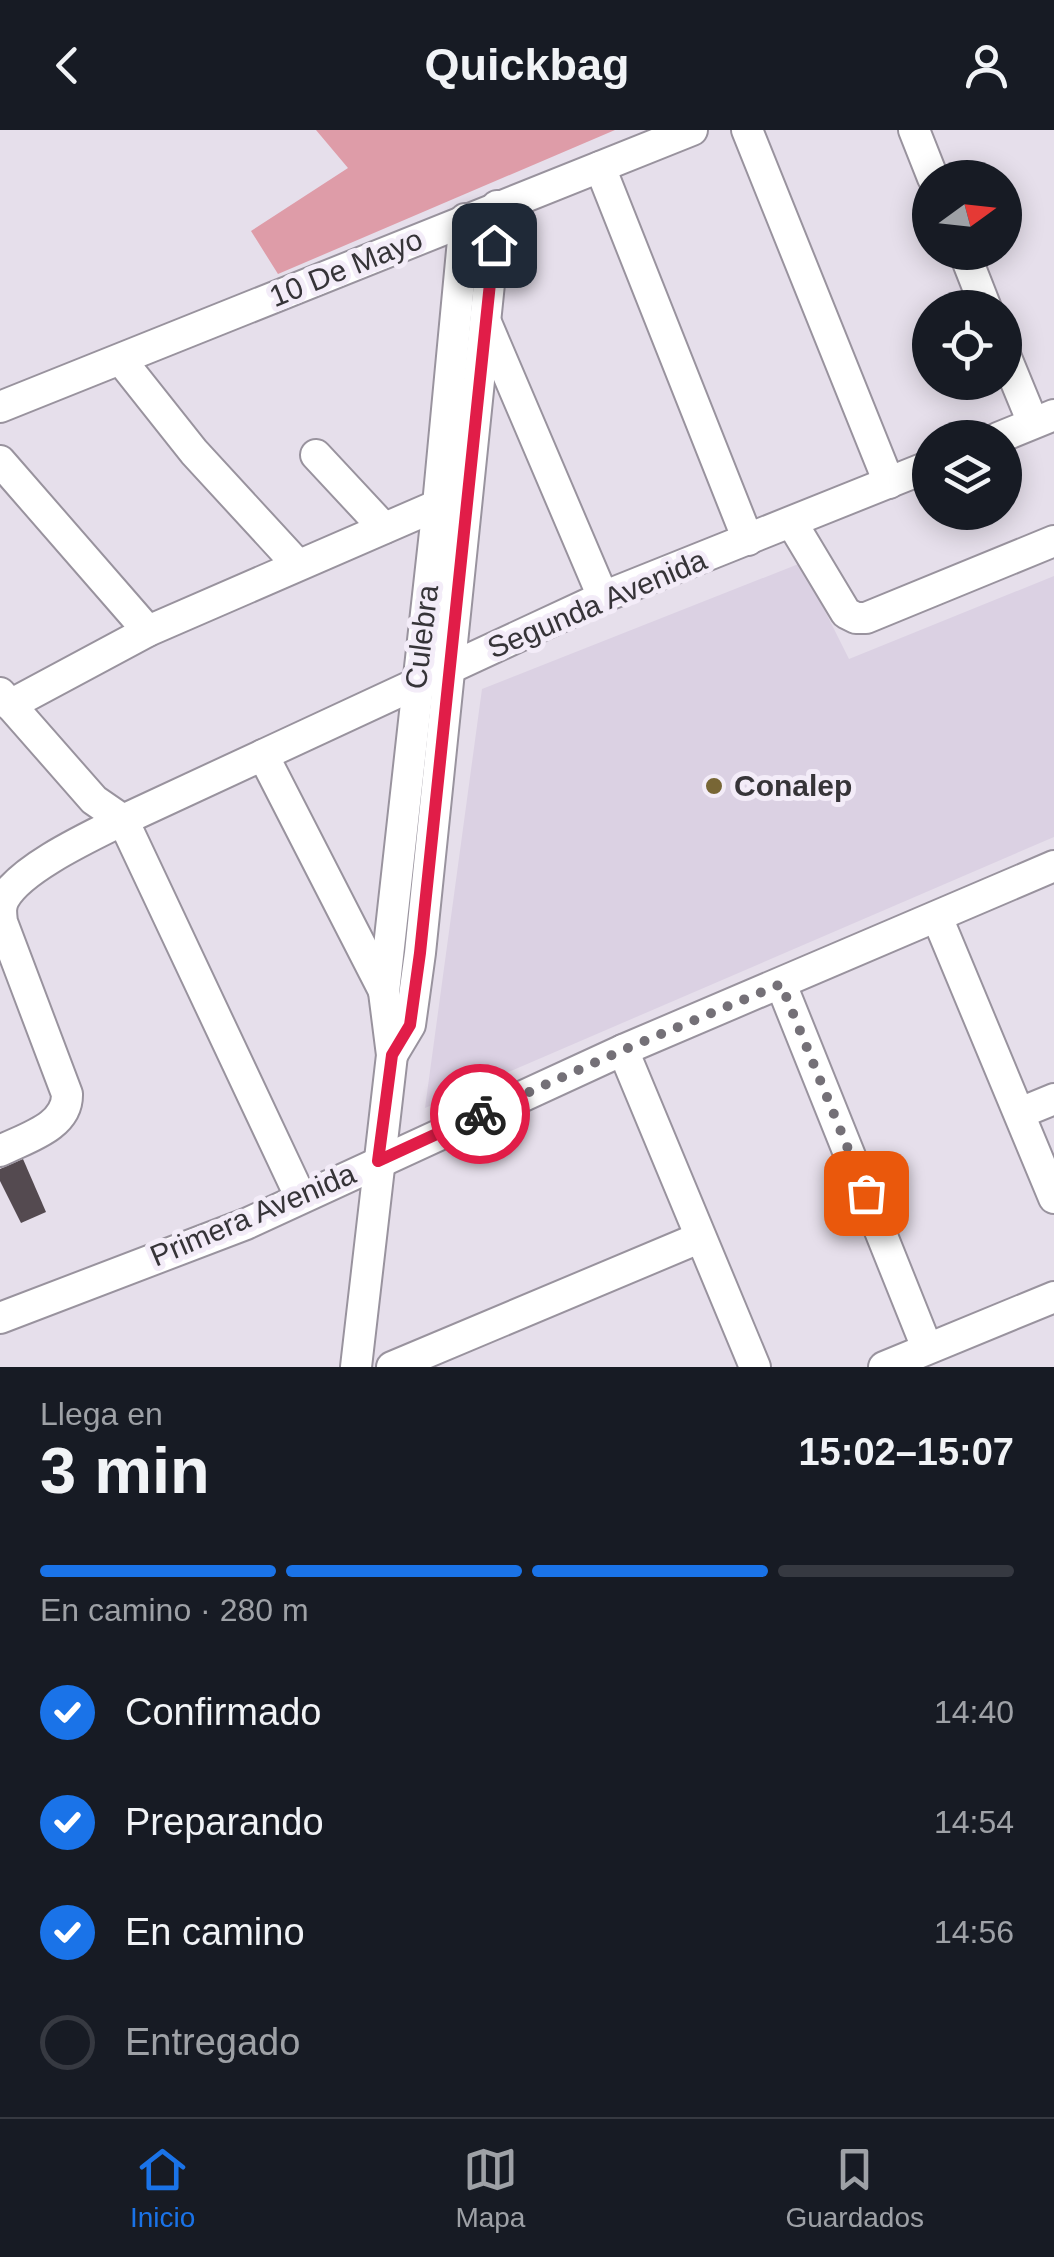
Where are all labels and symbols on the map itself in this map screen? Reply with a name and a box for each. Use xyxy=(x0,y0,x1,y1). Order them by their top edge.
north arrow xyxy=(912,160,1022,270)
pin xyxy=(452,203,537,288)
street label: 10 De Mayo xyxy=(265,222,427,313)
street label: Segunda Avenida xyxy=(482,542,712,665)
street label: Culebra xyxy=(399,582,444,691)
place label: Conalep xyxy=(734,769,852,802)
marker: Conalep xyxy=(703,775,725,797)
courier xyxy=(430,1064,530,1164)
pin xyxy=(824,1151,909,1236)
street label: Primera Avenida xyxy=(145,1156,361,1273)

